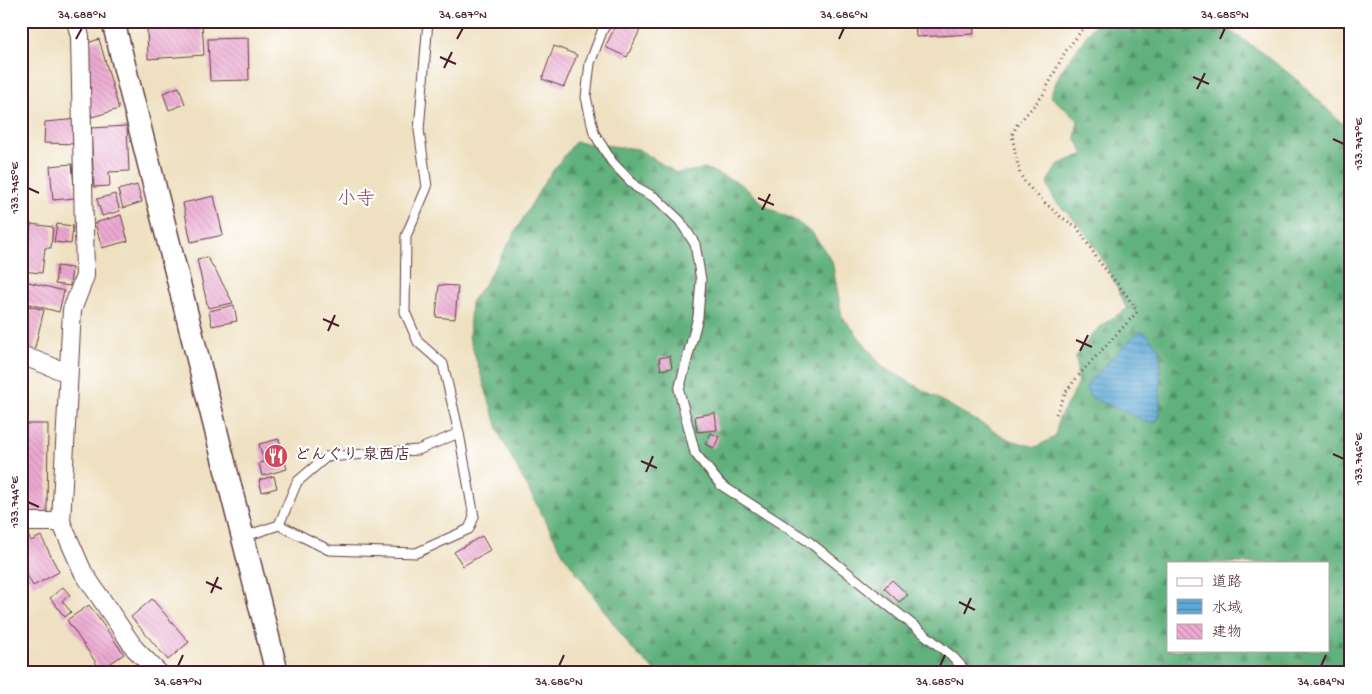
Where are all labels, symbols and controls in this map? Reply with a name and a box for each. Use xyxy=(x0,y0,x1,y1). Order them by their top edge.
text: 34.688°N xyxy=(57,9,106,23)
text: 34.687°N xyxy=(438,9,487,23)
text: 34.686°N xyxy=(819,9,868,23)
text: 34.685°N xyxy=(1200,9,1249,23)
text: 133.747°E xyxy=(1353,117,1367,171)
text: 133.745°E xyxy=(9,161,23,215)
district label: 小寺 xyxy=(337,188,375,212)
text: 133.746°E xyxy=(1353,433,1367,486)
restaurant icon: どんぐり 泉西店 xyxy=(263,443,289,469)
place label: どんぐり 泉西店 xyxy=(294,445,410,466)
text: 133.744°E xyxy=(9,476,23,529)
legend xyxy=(1167,562,1330,652)
text: 道路 xyxy=(1212,574,1242,592)
text: 水域 xyxy=(1212,599,1242,618)
text: 建物 xyxy=(1212,624,1242,642)
text: 34.687°N xyxy=(153,676,202,690)
text: 34.686°N xyxy=(534,676,583,690)
text: 34.685°N xyxy=(915,676,964,690)
text: 34.684°N xyxy=(1296,676,1345,690)

